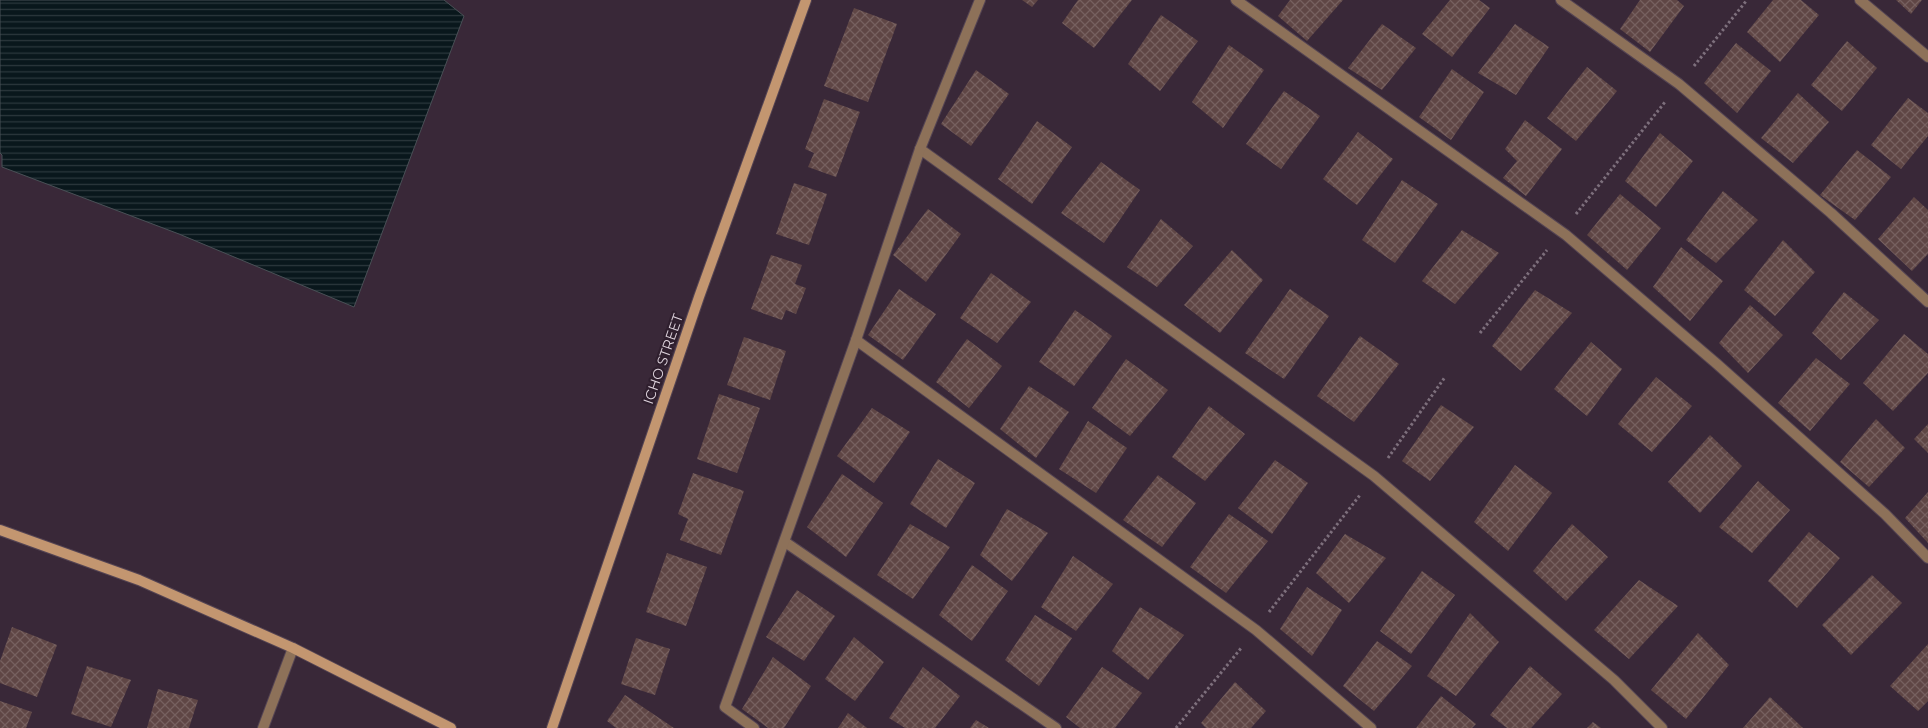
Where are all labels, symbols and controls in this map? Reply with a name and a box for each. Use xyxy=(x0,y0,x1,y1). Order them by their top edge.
street label: ICHO STREET xyxy=(639,311,687,407)

